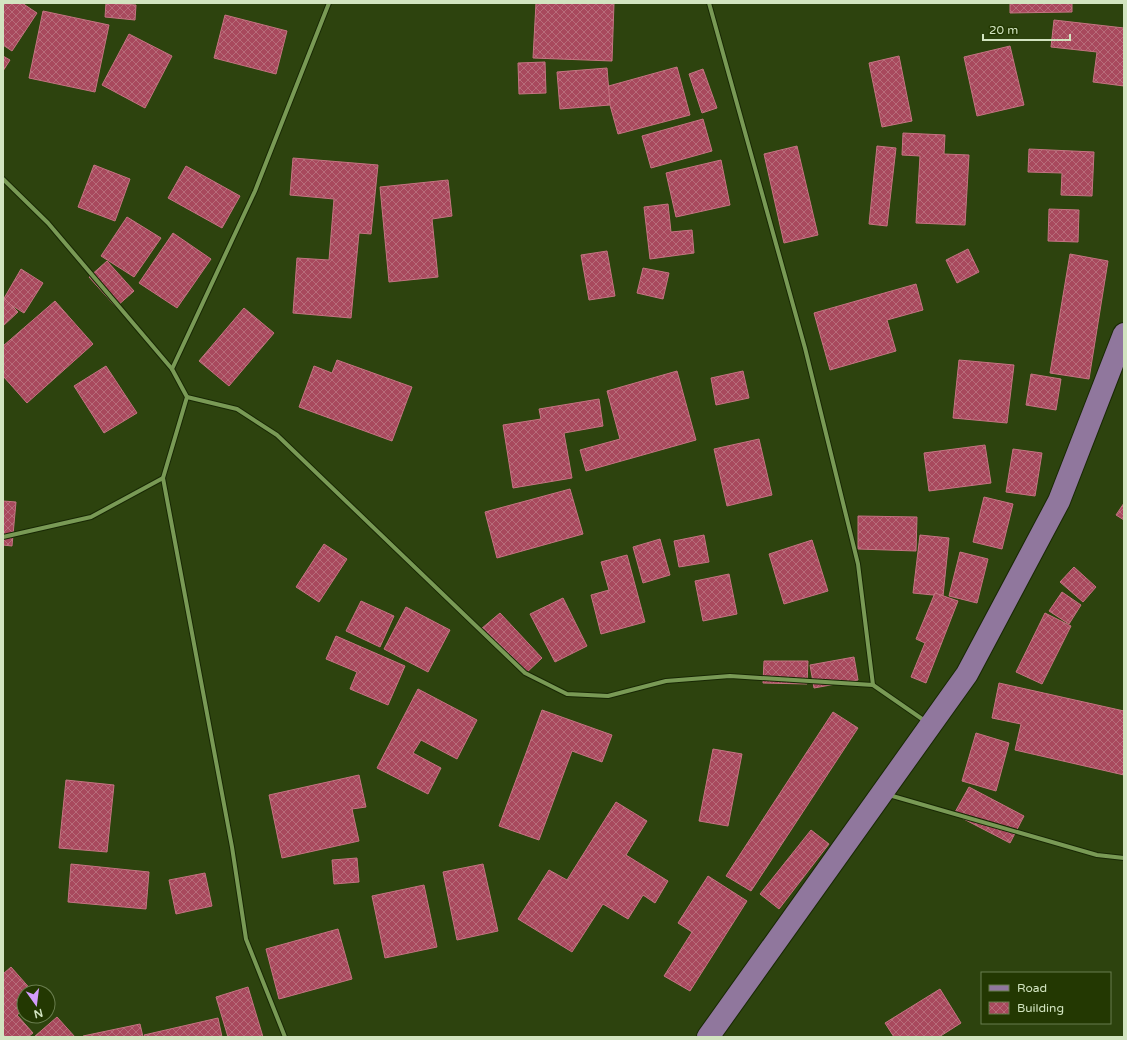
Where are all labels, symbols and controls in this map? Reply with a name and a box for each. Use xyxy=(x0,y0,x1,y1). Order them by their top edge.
scale bar xyxy=(983,16,1070,42)
text: 20 m xyxy=(989,23,1018,37)
legend xyxy=(981,972,1111,1024)
text: Road xyxy=(1017,981,1047,995)
north arrow xyxy=(16,984,56,1024)
text: Building xyxy=(1017,1001,1064,1015)
text: N xyxy=(32,1006,44,1021)

